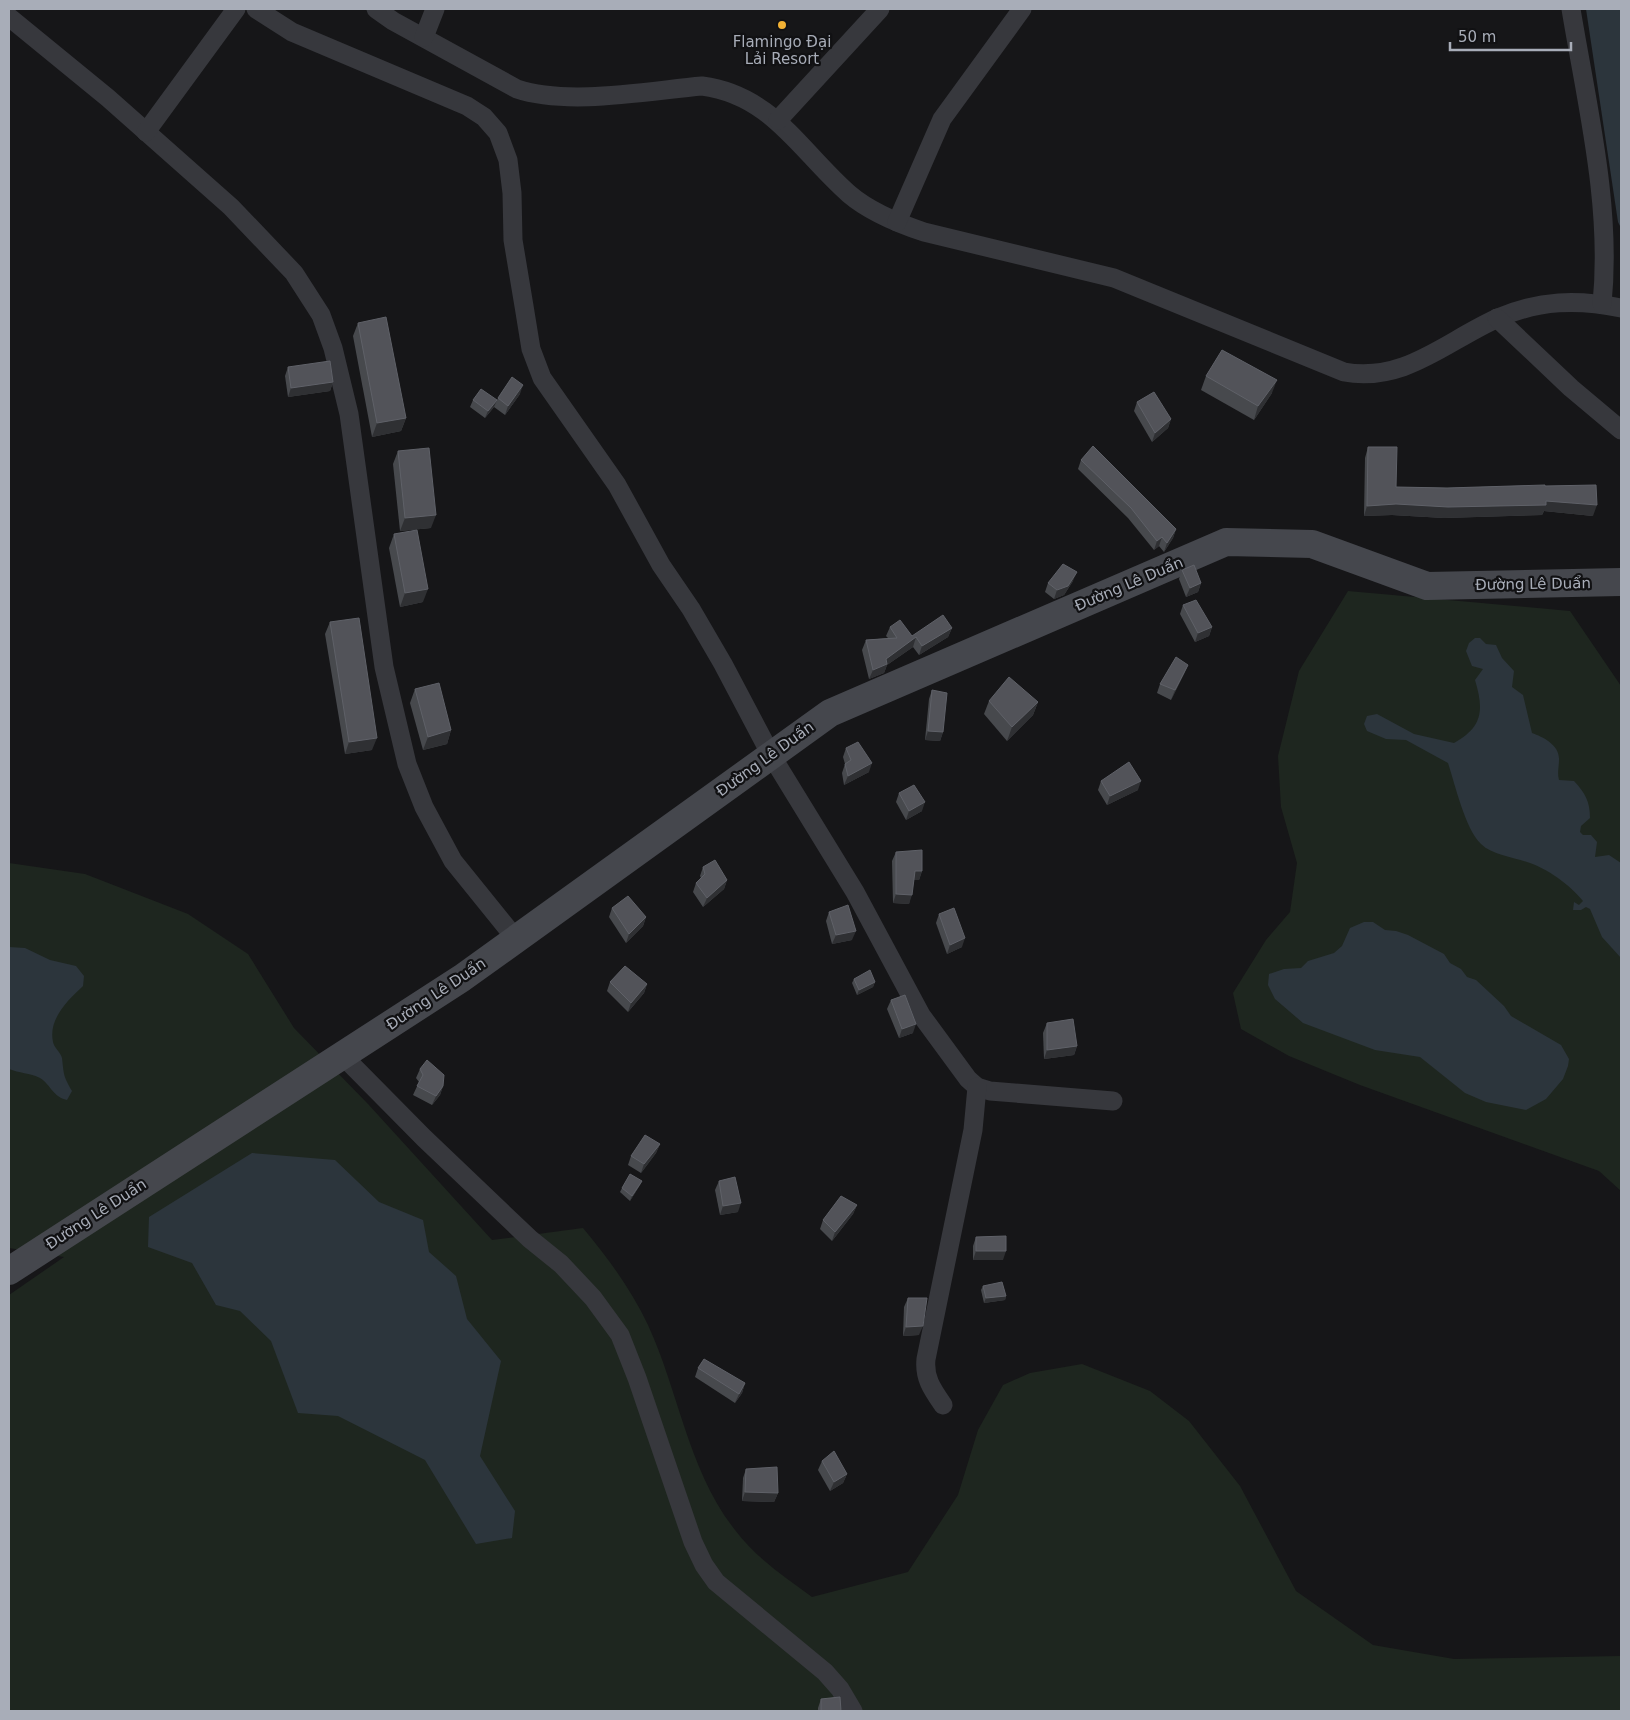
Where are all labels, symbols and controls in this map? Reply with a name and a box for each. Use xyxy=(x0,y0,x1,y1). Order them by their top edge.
marker: Flamingo Đại Lải Resort xyxy=(776,19,788,31)
scale bar xyxy=(1450,20,1571,52)
text: 50 m xyxy=(1458,28,1496,46)
place label: Flamingo Đại Lải Resort xyxy=(733,33,831,68)
street label: Đường Lê Duẩn xyxy=(1072,553,1186,615)
street label: Đường Lê Duẩn xyxy=(1475,574,1591,594)
street label: Đường Lê Duẩn xyxy=(713,718,817,800)
street label: Đường Lê Duẩn xyxy=(383,954,489,1034)
street label: Đường Lê Duẩn xyxy=(42,1175,150,1253)

